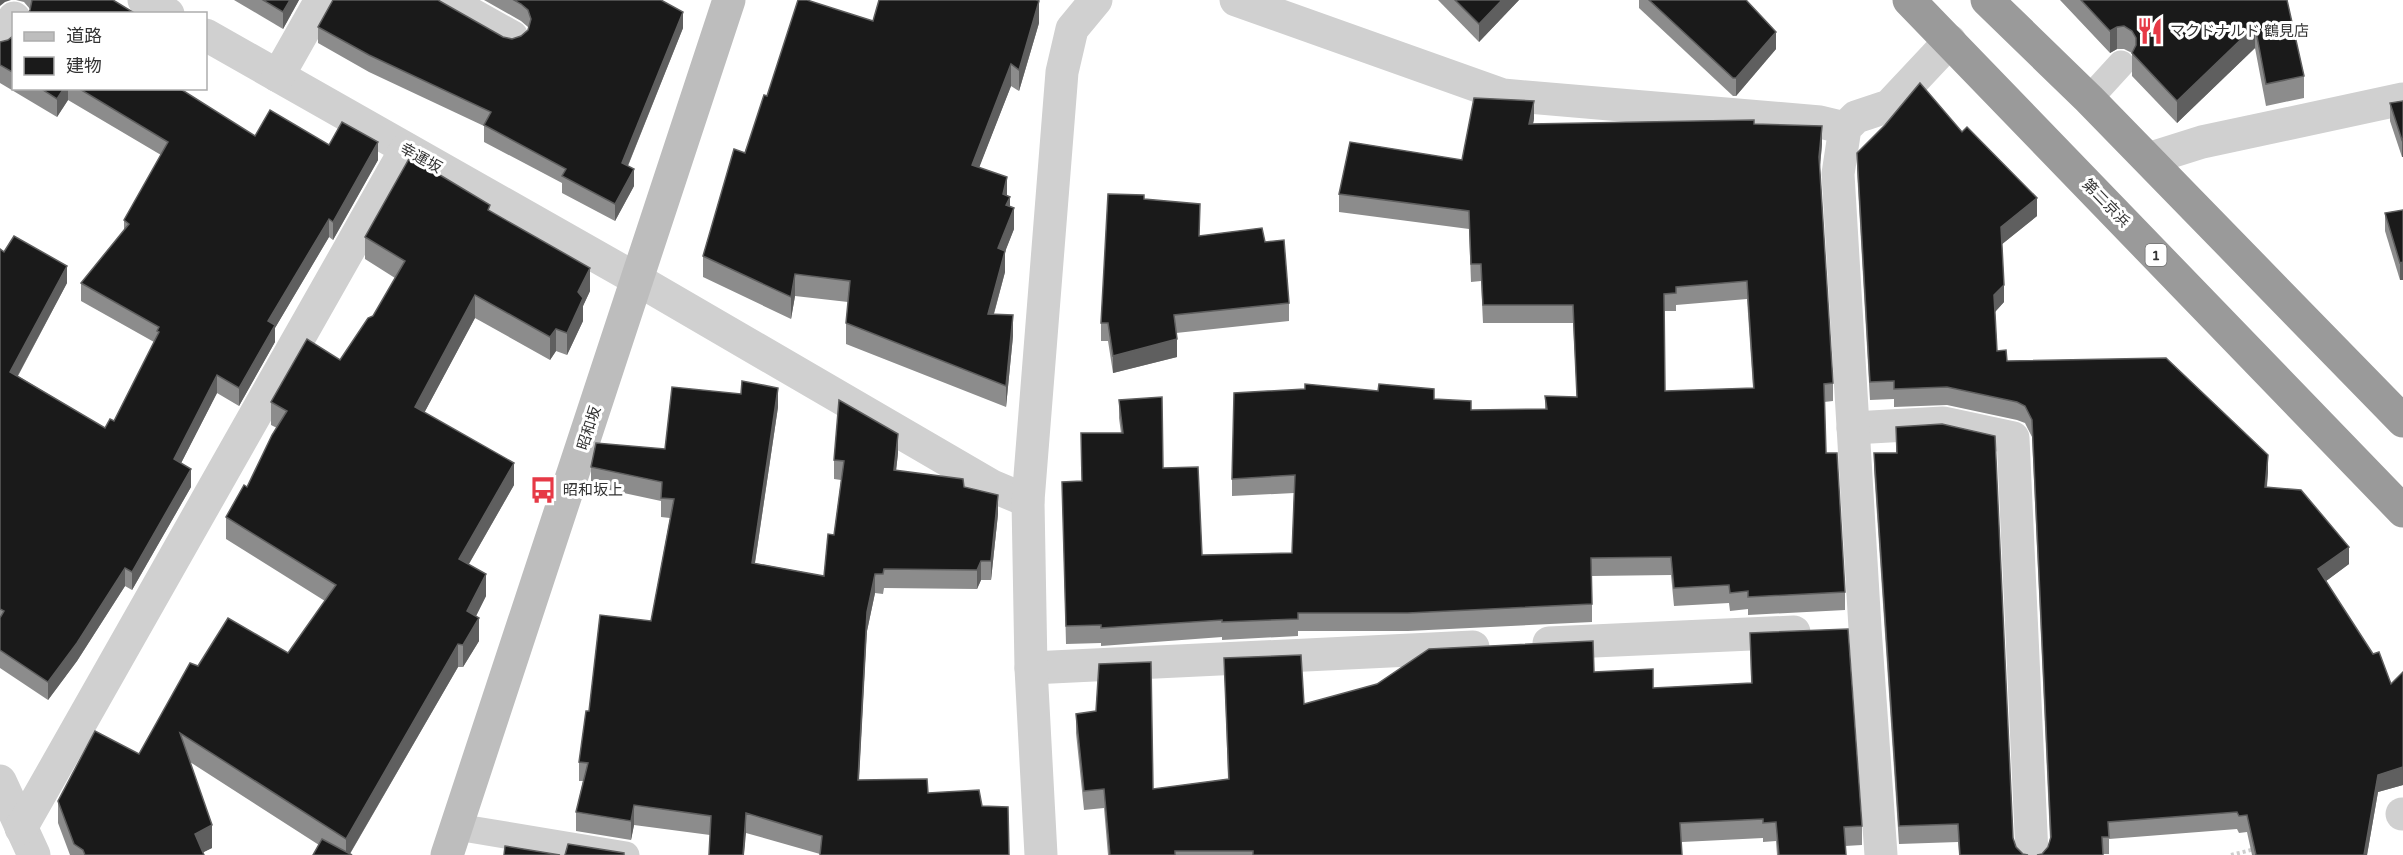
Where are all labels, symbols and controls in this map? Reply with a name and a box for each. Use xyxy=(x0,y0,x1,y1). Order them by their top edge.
legend xyxy=(12,12,207,90)
restaurant icon: マクドナルド 鶴見店 xyxy=(2135,16,2165,46)
place label: マクドナルド 鶴見店 xyxy=(2170,22,2309,40)
text: 道路 xyxy=(66,25,102,47)
text: 建物 xyxy=(66,55,102,77)
street label: 幸運坂 xyxy=(397,139,445,177)
street label: 第二京浜 xyxy=(2079,175,2133,231)
road number: 1 xyxy=(2146,244,2166,266)
street label: 昭和坂 xyxy=(573,404,605,452)
bus stop icon: 昭和坂上 xyxy=(528,475,558,505)
place label: 昭和坂上 xyxy=(563,481,623,499)

